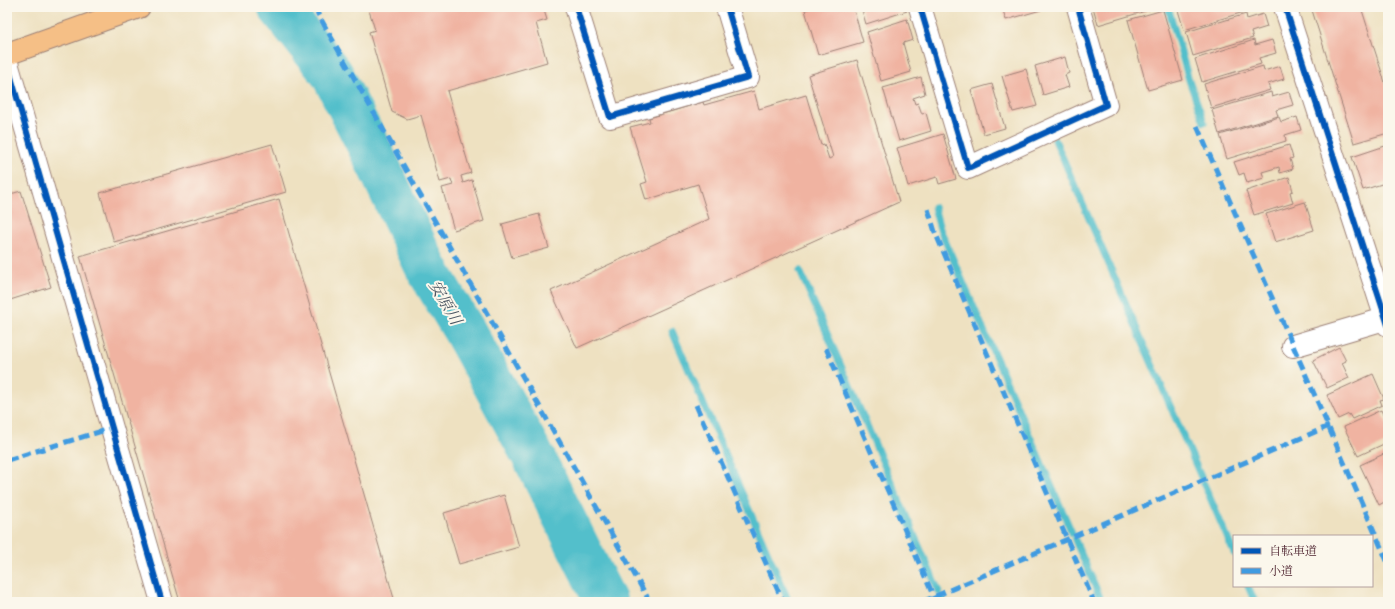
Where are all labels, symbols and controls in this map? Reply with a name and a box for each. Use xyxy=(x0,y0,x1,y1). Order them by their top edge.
water label: 安原川 xyxy=(424,276,468,330)
legend xyxy=(1233,535,1373,587)
text: 自転車道 xyxy=(1269,543,1317,559)
text: 小道 xyxy=(1269,563,1293,579)

